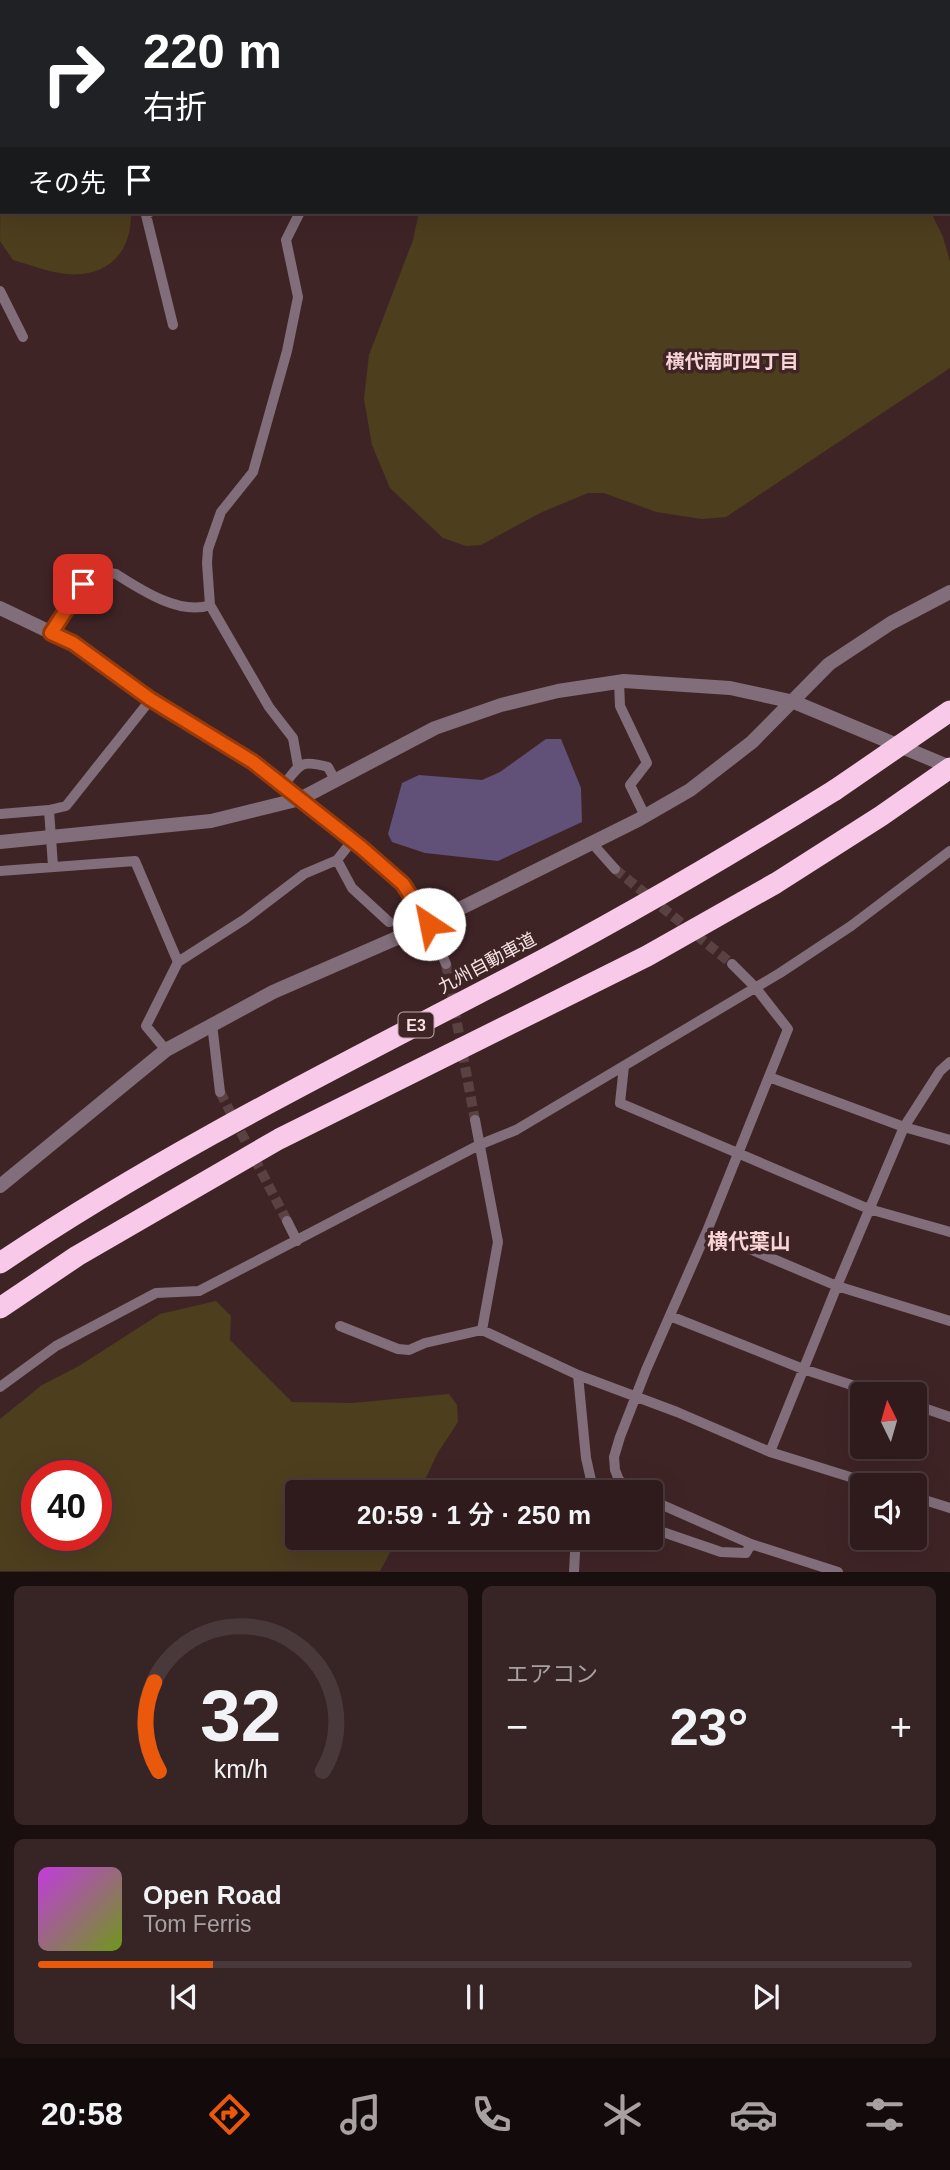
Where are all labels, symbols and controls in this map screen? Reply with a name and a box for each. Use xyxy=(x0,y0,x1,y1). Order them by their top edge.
text: 220 m xyxy=(143,24,282,78)
icon: right xyxy=(28,28,119,119)
text: 右折 xyxy=(143,89,207,125)
icon: arrive xyxy=(120,161,158,199)
text: その先 xyxy=(28,168,106,198)
district label: 横代南町四丁目 xyxy=(665,351,799,372)
pin xyxy=(53,554,113,614)
icon: arrive xyxy=(64,565,102,603)
position arrow xyxy=(392,887,466,961)
street label: 九州自動車道 xyxy=(435,929,539,997)
road number: E3 xyxy=(398,1012,434,1037)
district label: 横代葉山 xyxy=(707,1230,791,1253)
north arrow xyxy=(850,1382,928,1460)
map controls xyxy=(850,1382,927,1550)
speed limit sign: 40 xyxy=(21,1460,112,1551)
button: sound xyxy=(850,1473,927,1550)
text: 20:59 · 1 分 · 250 m xyxy=(357,1500,591,1530)
text: エアコン xyxy=(506,1661,598,1687)
text: 32 xyxy=(201,1676,281,1757)
text: 23° xyxy=(670,1698,748,1756)
text: − xyxy=(506,1706,528,1748)
text: + xyxy=(890,1706,912,1748)
text: km/h xyxy=(214,1755,268,1783)
text: Open Road xyxy=(143,1880,282,1910)
text: Tom Ferris xyxy=(143,1911,252,1937)
icon: previous xyxy=(165,1978,203,2016)
icon: pause xyxy=(456,1978,494,2016)
icon: next xyxy=(747,1978,785,2016)
icon: directions xyxy=(205,2090,254,2139)
icon: music xyxy=(336,2090,385,2139)
icon: phone xyxy=(467,2090,516,2139)
icon: climate xyxy=(598,2090,647,2139)
icon: car xyxy=(729,2090,778,2139)
icon: filters xyxy=(860,2090,909,2139)
text: 20:58 xyxy=(41,2096,123,2132)

